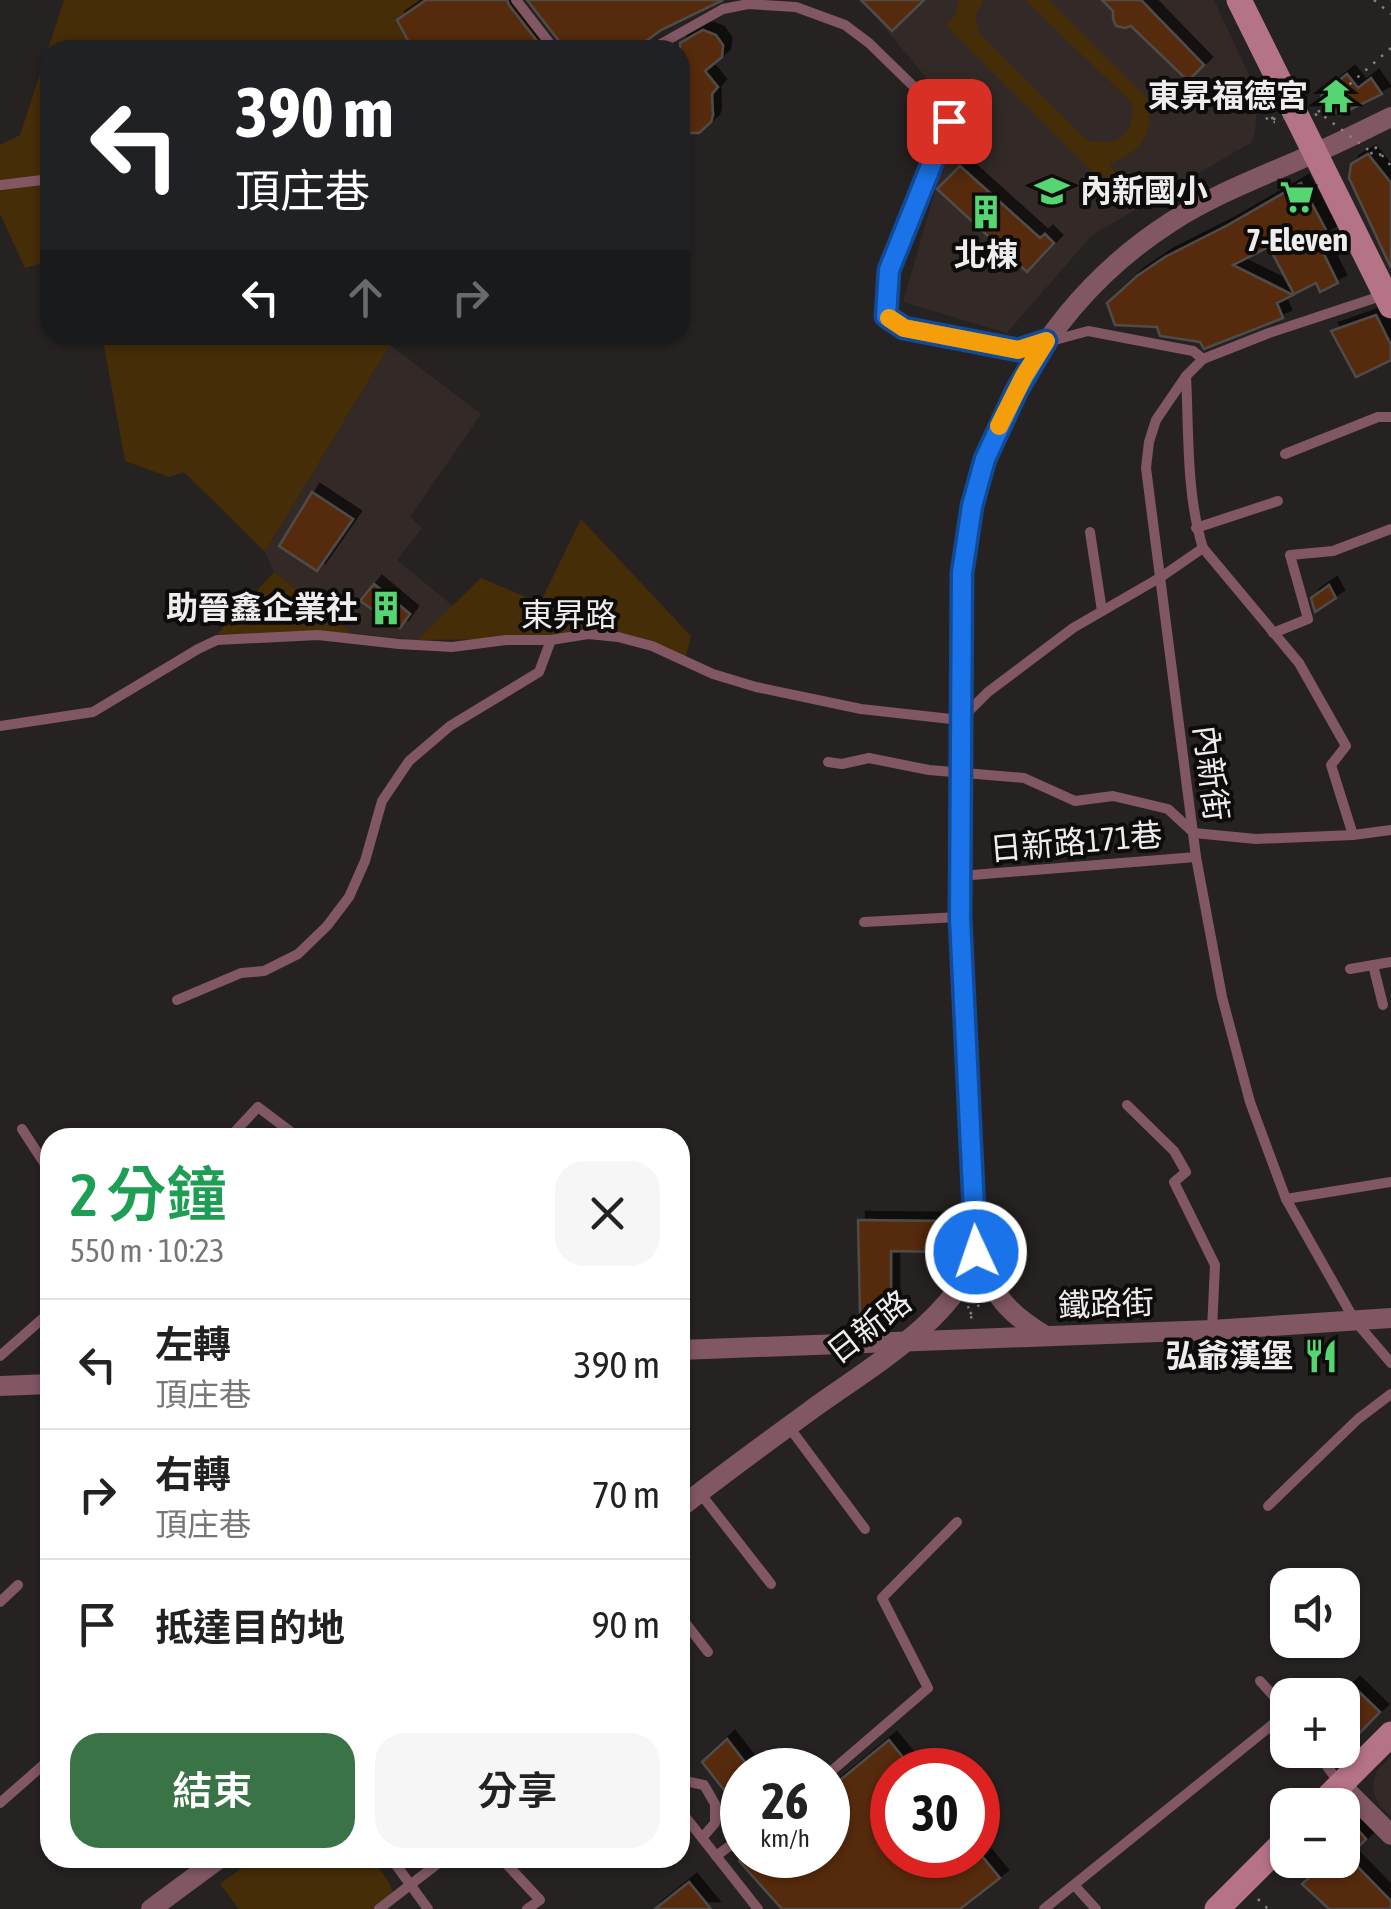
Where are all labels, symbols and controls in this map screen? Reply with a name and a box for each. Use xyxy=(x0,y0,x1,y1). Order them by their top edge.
text: 390 m xyxy=(235,72,394,152)
place label: 東昇福德宮 xyxy=(1148,77,1308,114)
temple icon: 東昇福德宮 xyxy=(1317,77,1355,115)
pin xyxy=(907,79,992,164)
icon: left xyxy=(70,80,200,210)
icon: arrive xyxy=(922,94,977,149)
text: 頂庄巷 xyxy=(235,165,370,217)
school or university icon: 內新國小 xyxy=(1033,172,1071,210)
place label: 內新國小 xyxy=(1080,172,1208,209)
supermarket icon: 7-Eleven xyxy=(1278,178,1316,216)
building icon: 北棟 xyxy=(967,193,1005,231)
place label: 7-Eleven xyxy=(1246,221,1348,258)
place label: 北棟 xyxy=(954,236,1018,273)
icon: left xyxy=(233,270,288,325)
icon: ahead xyxy=(338,270,393,325)
icon: right xyxy=(443,270,498,325)
place label: 助晉鑫企業社 xyxy=(166,589,358,626)
building icon: 助晉鑫企業社 xyxy=(367,589,405,627)
street label: 東昇路 xyxy=(521,596,617,633)
street label: 內新街 xyxy=(1187,723,1236,823)
street label: 日新路171巷 xyxy=(988,816,1164,867)
text: 2 分鐘 xyxy=(70,1160,226,1229)
button: close xyxy=(555,1161,660,1266)
position arrow xyxy=(924,1200,1028,1304)
text: 550 m · 10:23 xyxy=(70,1232,225,1269)
street label: 日新路 xyxy=(819,1282,918,1371)
street label: 鐵路街 xyxy=(1057,1283,1155,1324)
text: 左轉 xyxy=(155,1323,231,1366)
icon: left xyxy=(70,1337,125,1392)
place label: 弘爺漢堡 xyxy=(1165,1337,1293,1374)
restaurant icon: 弘爺漢堡 xyxy=(1302,1337,1340,1375)
text: 390 m xyxy=(574,1343,660,1386)
text: 頂庄巷 xyxy=(155,1376,251,1413)
text: 右轉 xyxy=(155,1453,231,1496)
icon: right xyxy=(70,1467,125,1522)
text: 70 m xyxy=(592,1473,660,1516)
text: 頂庄巷 xyxy=(155,1506,251,1543)
map controls xyxy=(1270,1568,1360,1878)
button: sound xyxy=(1270,1568,1360,1658)
icon: arrive xyxy=(70,1597,125,1652)
text: 90 m xyxy=(592,1603,660,1646)
text: 抵達目的地 xyxy=(155,1606,345,1649)
button: + xyxy=(1270,1678,1360,1768)
button: 結束 xyxy=(70,1733,355,1848)
button: 分享 xyxy=(375,1733,660,1848)
speed limit sign: 30 xyxy=(870,1748,1000,1878)
text: 26 xyxy=(761,1772,808,1830)
button: − xyxy=(1270,1788,1360,1878)
text: km/h xyxy=(760,1824,810,1852)

